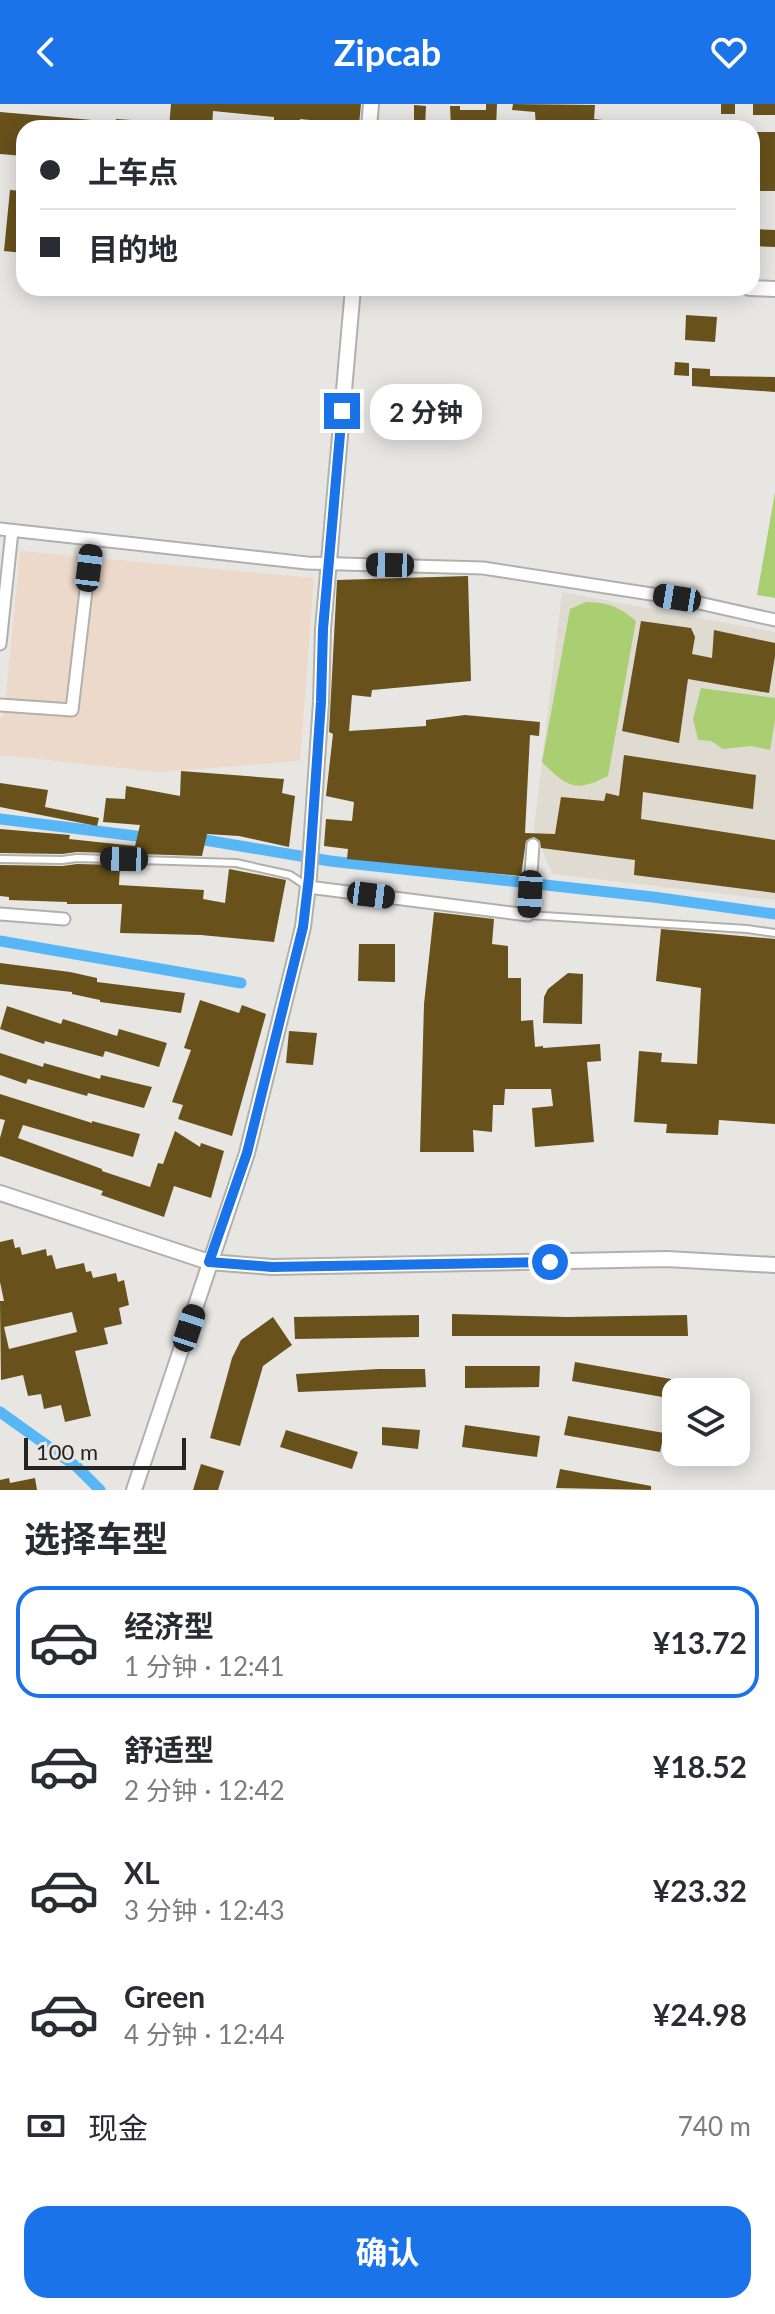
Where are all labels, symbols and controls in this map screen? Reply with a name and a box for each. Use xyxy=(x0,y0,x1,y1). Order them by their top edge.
icon: back xyxy=(24,30,68,74)
text: Zipcab xyxy=(334,30,441,74)
icon: heart xyxy=(707,30,751,74)
text: 上车点 xyxy=(88,153,178,189)
text: 目的地 xyxy=(88,230,178,266)
callout: 2 分钟 xyxy=(370,383,482,439)
route end xyxy=(324,393,360,429)
text: 2 分钟 xyxy=(389,396,463,428)
car xyxy=(74,543,104,593)
car xyxy=(366,553,414,577)
car xyxy=(651,582,703,614)
car xyxy=(100,847,148,871)
car xyxy=(517,869,543,919)
car xyxy=(346,880,396,910)
route start xyxy=(532,1244,568,1280)
car xyxy=(170,1301,208,1355)
map controls xyxy=(662,1378,750,1466)
button: layers xyxy=(662,1378,750,1466)
scale bar xyxy=(24,1434,186,1470)
text: 100 m xyxy=(36,1438,98,1465)
text: 选择车型 xyxy=(24,1516,168,1560)
icon: car xyxy=(28,1606,100,1678)
text: 经济型 xyxy=(124,1607,214,1643)
text: ¥13.72 xyxy=(653,1624,747,1660)
text: 1 分钟 · 12:41 xyxy=(124,1650,285,1682)
icon: car xyxy=(28,1730,100,1802)
text: 舒适型 xyxy=(124,1731,214,1767)
text: ¥18.52 xyxy=(653,1748,747,1784)
text: 2 分钟 · 12:42 xyxy=(124,1774,285,1806)
icon: car xyxy=(28,1854,100,1926)
text: XL xyxy=(124,1854,160,1890)
text: ¥23.32 xyxy=(653,1872,747,1908)
text: 3 分钟 · 12:43 xyxy=(124,1894,285,1926)
icon: car xyxy=(28,1978,100,2050)
text: Green xyxy=(124,1978,205,2014)
text: ¥24.98 xyxy=(653,1996,747,2032)
text: 4 分钟 · 12:44 xyxy=(124,2018,285,2050)
icon: cash xyxy=(24,2104,68,2148)
text: 现金 xyxy=(88,2109,148,2145)
text: 740 m xyxy=(678,2110,751,2142)
button: 确认 xyxy=(24,2206,751,2298)

